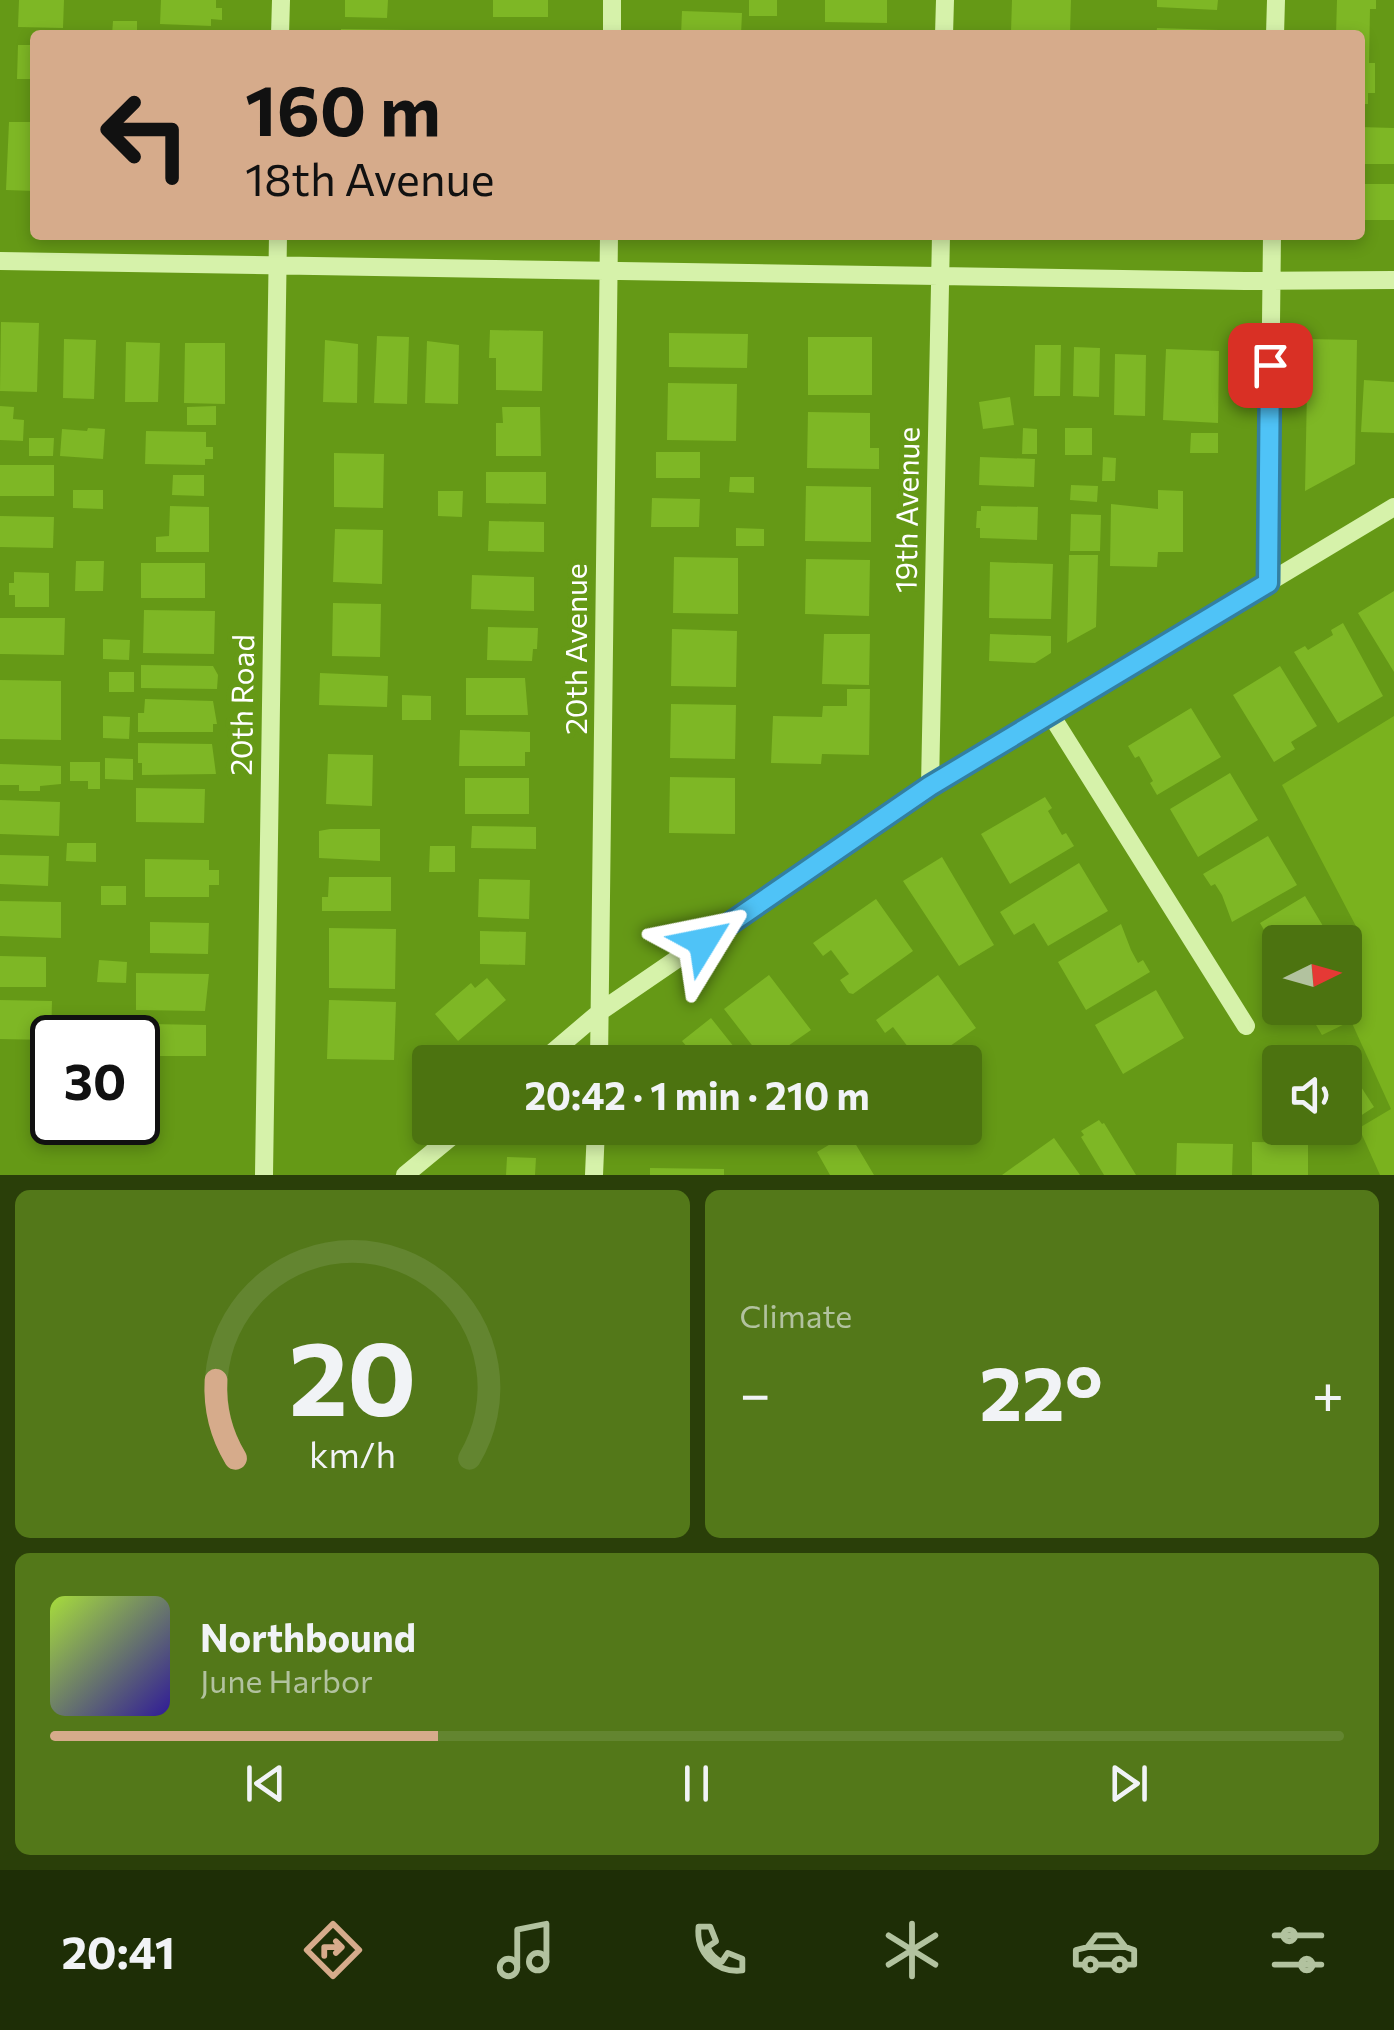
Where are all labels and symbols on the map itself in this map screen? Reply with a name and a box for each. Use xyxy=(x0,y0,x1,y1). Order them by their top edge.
pin xyxy=(1228,323,1313,408)
street label: 19th Avenue xyxy=(886,427,925,593)
street label: 20th Avenue xyxy=(556,563,593,735)
street label: 20th Road xyxy=(221,634,260,776)
position arrow xyxy=(651,890,755,994)
north arrow xyxy=(1262,925,1362,1025)
speed limit sign: 30 xyxy=(30,1015,160,1145)

